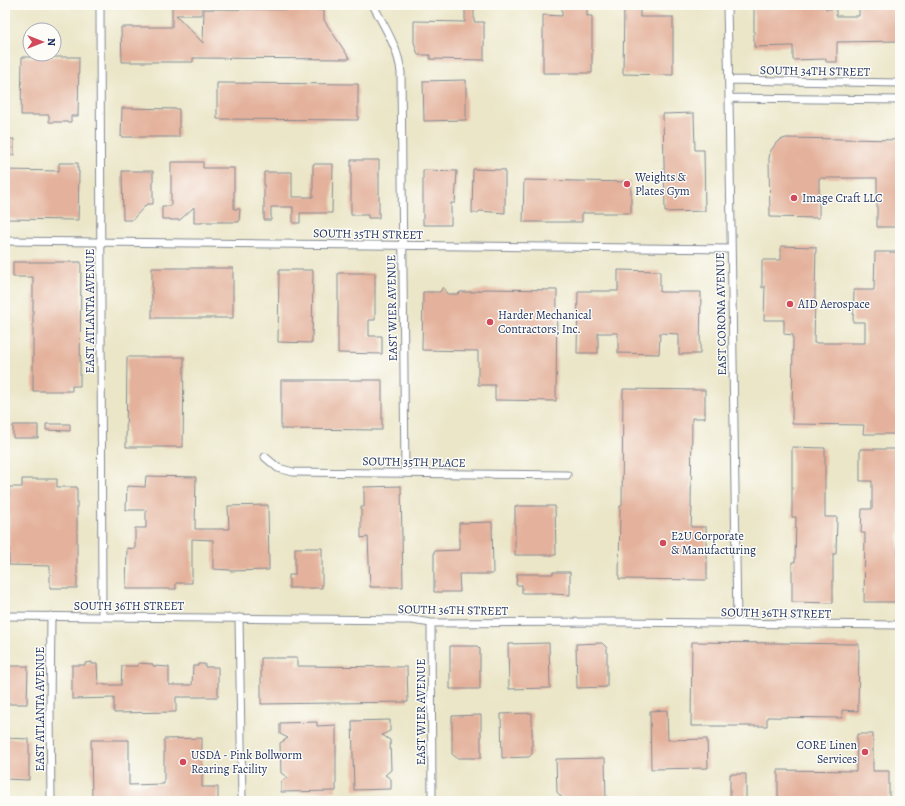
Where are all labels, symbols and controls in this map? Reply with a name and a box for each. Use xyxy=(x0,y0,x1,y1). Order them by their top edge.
north arrow xyxy=(22,22,62,62)
text: N xyxy=(44,38,59,46)
street label: SOUTH 34TH STREET xyxy=(760,62,871,80)
place label: Weights & Plates Gym xyxy=(634,169,690,199)
marker: Weights & Plates Gym xyxy=(622,179,632,189)
place label: Image Craft LLC xyxy=(802,190,883,206)
marker: Image Craft LLC xyxy=(789,193,799,203)
street label: SOUTH 35TH STREET xyxy=(313,225,424,243)
street label: EAST ATLANTA AVENUE xyxy=(82,249,98,373)
street label: EAST CORONA AVENUE xyxy=(712,252,730,376)
street label: EAST WIER AVENUE xyxy=(383,255,401,361)
place label: AID Aerospace xyxy=(797,296,870,312)
marker: AID Aerospace xyxy=(785,299,795,309)
place label: Harder Mechanical Contractors, Inc. xyxy=(498,307,592,337)
marker: Harder Mechanical Contractors, Inc. xyxy=(485,317,495,327)
street label: SOUTH 35TH PLACE xyxy=(362,453,466,471)
place label: E2U Corporate & Manufacturing xyxy=(671,528,756,558)
marker: E2U Corporate & Manufacturing xyxy=(658,538,668,548)
street label: SOUTH 36TH STREET xyxy=(74,598,185,614)
street label: SOUTH 36TH STREET xyxy=(398,601,509,619)
street label: SOUTH 36TH STREET xyxy=(721,604,832,622)
street label: EAST ATLANTA AVENUE xyxy=(32,647,48,771)
street label: EAST WIER AVENUE xyxy=(413,659,429,765)
place label: CORE Linen Services xyxy=(797,737,857,767)
place label: USDA - Pink Bollworm Rearing Facility xyxy=(191,747,302,777)
marker: CORE Linen Services xyxy=(860,747,870,757)
marker: USDA - Pink Bollworm Rearing Facility xyxy=(178,757,188,767)

